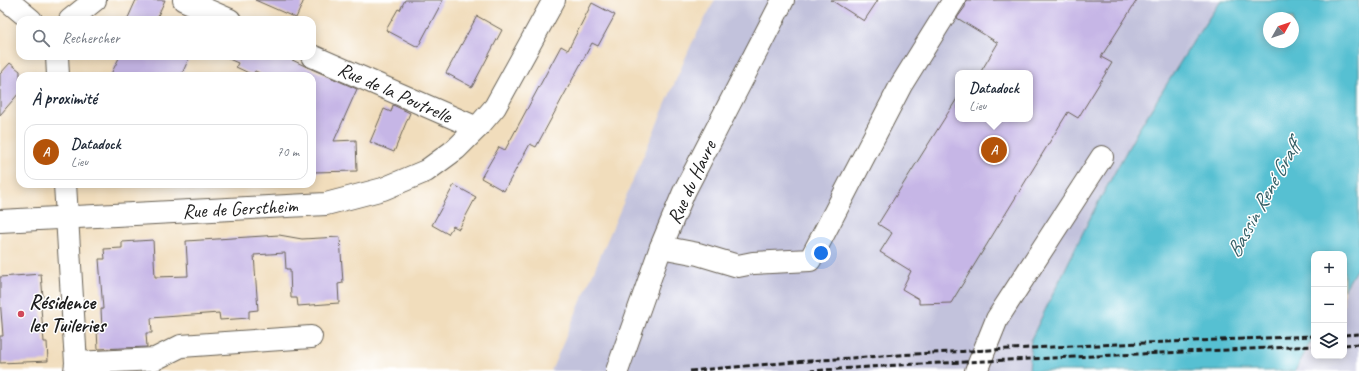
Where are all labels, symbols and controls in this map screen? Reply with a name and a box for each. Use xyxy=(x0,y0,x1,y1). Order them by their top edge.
north arrow xyxy=(1263,12,1299,48)
search box xyxy=(16,16,316,60)
icon: search xyxy=(30,27,52,49)
text: Rechercher xyxy=(62,29,120,48)
street label: Rue de la Poutrelle xyxy=(334,56,457,129)
popup xyxy=(955,70,1033,122)
text: Datadock xyxy=(969,79,1019,98)
text: À proximité xyxy=(32,88,97,109)
text: Lieu xyxy=(969,98,986,114)
water label: Bassin René Graff xyxy=(1220,130,1309,262)
text: Datadock xyxy=(71,135,120,154)
street label: Rue du Havre xyxy=(661,135,722,228)
pin: A xyxy=(981,135,1007,165)
text: A xyxy=(43,144,49,160)
text: 70 m xyxy=(277,144,299,160)
text: Lieu xyxy=(71,154,88,170)
street label: Rue de Gerstheim xyxy=(182,193,299,224)
your location xyxy=(811,243,831,263)
map controls xyxy=(1311,251,1347,359)
button: + xyxy=(1311,251,1347,287)
button: − xyxy=(1311,287,1347,323)
place label: Résidence les Tuileries xyxy=(29,290,107,338)
marker: Résidence les Tuileries xyxy=(16,309,26,319)
button: layers xyxy=(1311,323,1347,359)

